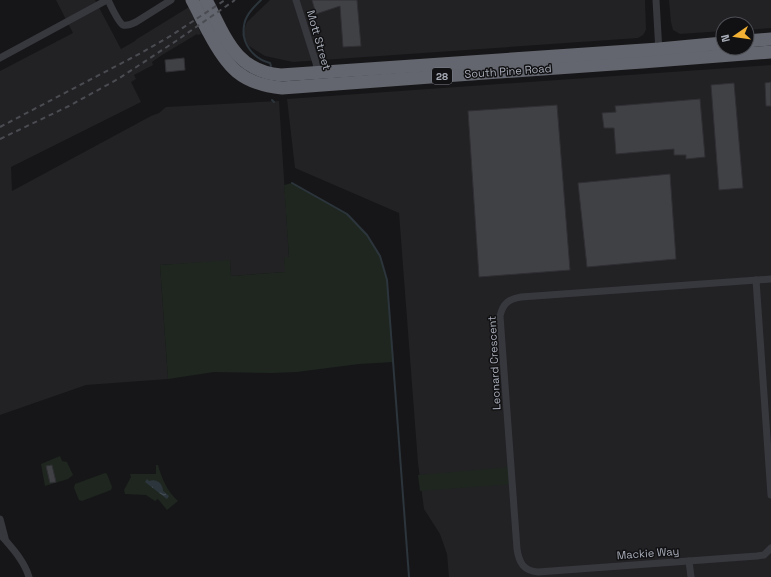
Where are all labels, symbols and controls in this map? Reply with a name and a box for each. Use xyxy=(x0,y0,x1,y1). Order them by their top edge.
street label: Mott Street xyxy=(304,9,334,71)
north arrow xyxy=(715,16,755,56)
text: N xyxy=(718,33,733,43)
street label: South Pine Road xyxy=(464,61,552,81)
road number: 28 xyxy=(432,68,452,84)
street label: Leonard Crescent xyxy=(485,316,503,410)
street label: Mackie Way xyxy=(616,544,680,562)

